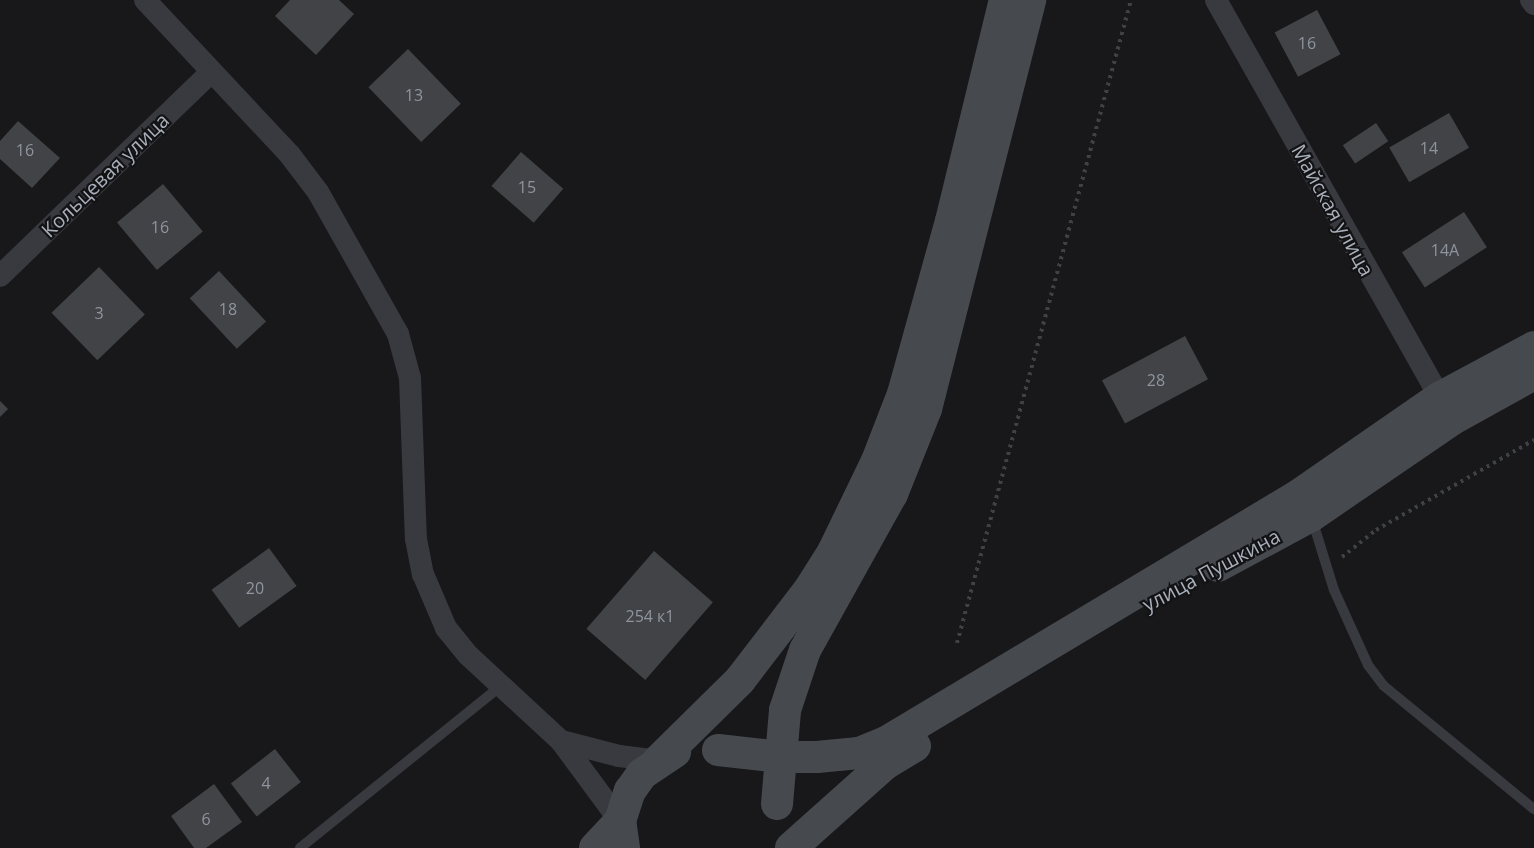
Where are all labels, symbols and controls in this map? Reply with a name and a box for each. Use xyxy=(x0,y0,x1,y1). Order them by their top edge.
house number: 16 xyxy=(1298,33,1316,53)
house number: 13 xyxy=(405,85,423,105)
street label: Кольцевая улица xyxy=(36,108,174,242)
house number: 14 xyxy=(1420,138,1438,158)
house number: 16 xyxy=(16,140,34,160)
street label: Майская улица xyxy=(1287,140,1379,280)
house number: 15 xyxy=(518,177,536,197)
house number: 16 xyxy=(151,217,169,237)
house number: 14А xyxy=(1431,240,1459,260)
house number: 18 xyxy=(219,299,237,319)
house number: 3 xyxy=(94,303,104,323)
house number: 28 xyxy=(1147,370,1165,390)
street label: улица Пушкина xyxy=(1138,524,1284,616)
house number: 20 xyxy=(246,578,264,598)
house number: 254 к1 xyxy=(625,606,675,626)
house number: 4 xyxy=(261,773,271,793)
house number: 6 xyxy=(201,809,211,829)

